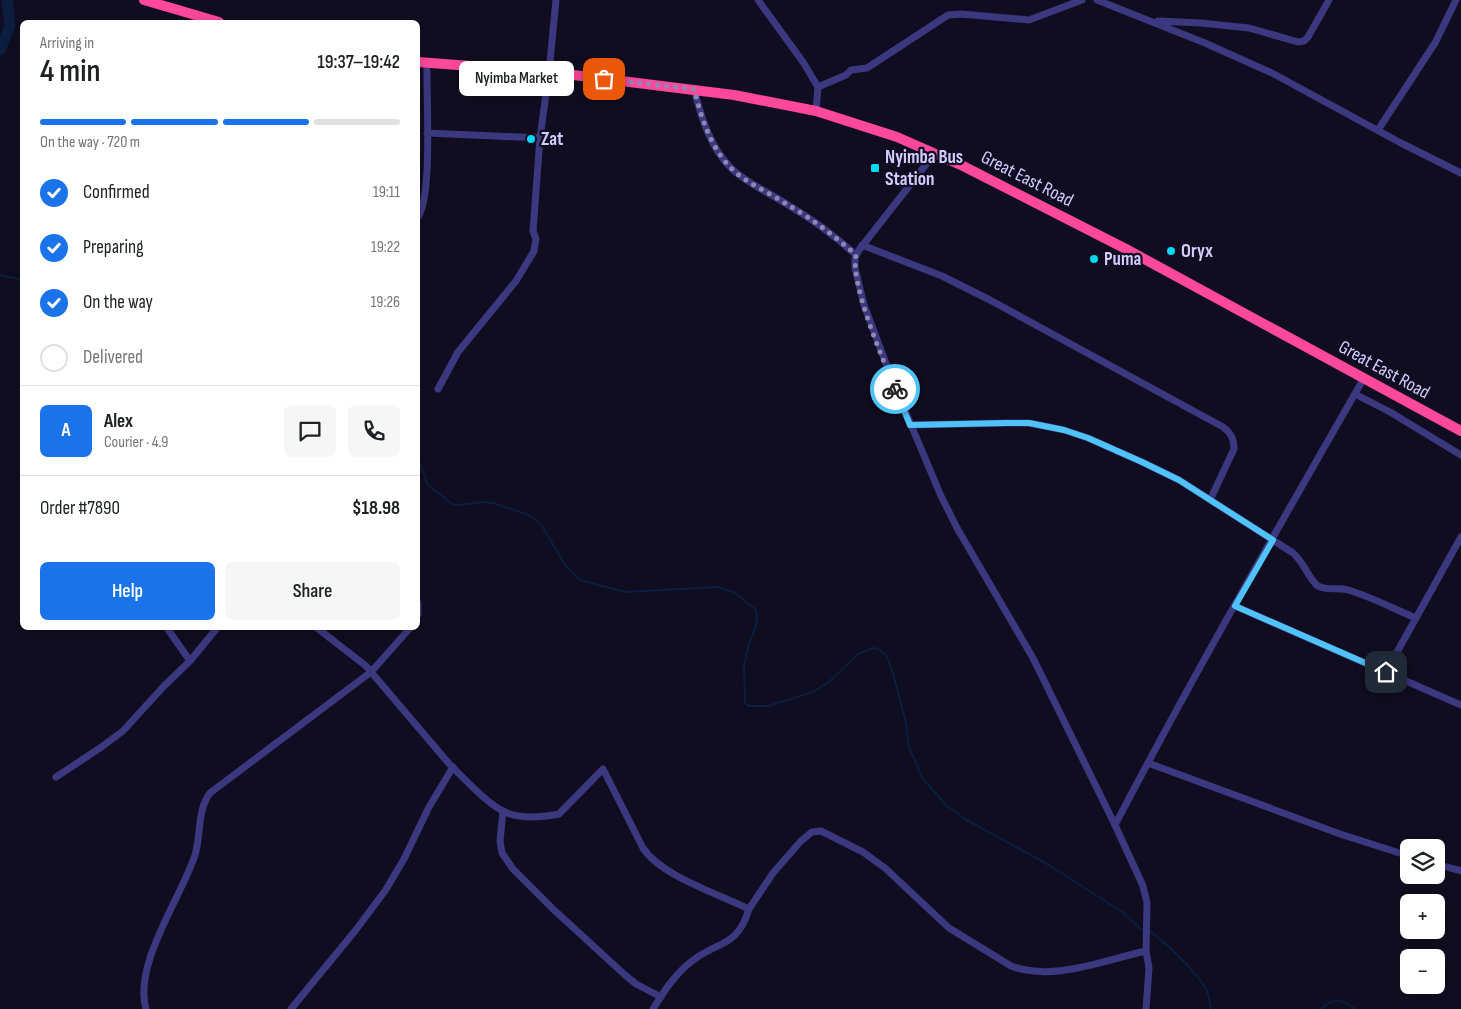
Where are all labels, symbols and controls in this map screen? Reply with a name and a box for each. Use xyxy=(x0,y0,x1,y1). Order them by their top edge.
text: Arriving in xyxy=(40,34,94,53)
text: 19:37–19:42 xyxy=(318,51,400,74)
text: 4 min xyxy=(40,52,101,91)
pin xyxy=(583,58,625,100)
callout: Nyimba Market xyxy=(459,62,574,96)
icon: bag xyxy=(590,65,618,93)
text: Nyimba Market xyxy=(475,69,558,88)
place label: Zat xyxy=(541,128,563,151)
text: On the way · 720 m xyxy=(40,133,140,152)
marker: Zat xyxy=(525,133,537,145)
place label: Nyimba Bus Station xyxy=(885,146,963,191)
street label: Great East Road xyxy=(977,146,1077,212)
marker: Nyimba Bus Station xyxy=(869,162,881,174)
icon: check xyxy=(40,179,68,207)
text: Confirmed xyxy=(83,181,150,204)
text: 19:11 xyxy=(373,183,400,202)
icon: check xyxy=(40,234,68,262)
text: Preparing xyxy=(83,236,144,259)
text: 19:22 xyxy=(371,238,400,257)
place label: Oryx xyxy=(1181,240,1213,263)
marker: Oryx xyxy=(1165,245,1177,257)
place label: Puma xyxy=(1104,248,1141,271)
marker: Puma xyxy=(1088,253,1100,265)
icon: check xyxy=(40,289,68,317)
text: On the way xyxy=(83,291,153,314)
text: 19:26 xyxy=(371,293,400,312)
street label: Great East Road xyxy=(1334,336,1434,404)
text: Delivered xyxy=(83,346,143,369)
courier xyxy=(870,364,920,414)
icon: bike xyxy=(881,375,909,403)
button: chat xyxy=(284,405,336,457)
button: phone xyxy=(348,405,400,457)
text: Alex xyxy=(104,410,133,433)
text: A xyxy=(61,419,71,442)
text: Courier · 4.9 xyxy=(104,433,168,452)
text: Order #7890 xyxy=(40,497,120,520)
text: $18.98 xyxy=(352,497,400,520)
button: Help xyxy=(40,562,215,620)
button: Share xyxy=(225,562,400,620)
pin xyxy=(1365,651,1407,693)
icon: home xyxy=(1372,658,1400,686)
map controls xyxy=(1400,839,1445,994)
button: layers xyxy=(1400,839,1445,884)
button: + xyxy=(1400,894,1445,939)
button: − xyxy=(1400,949,1445,994)

